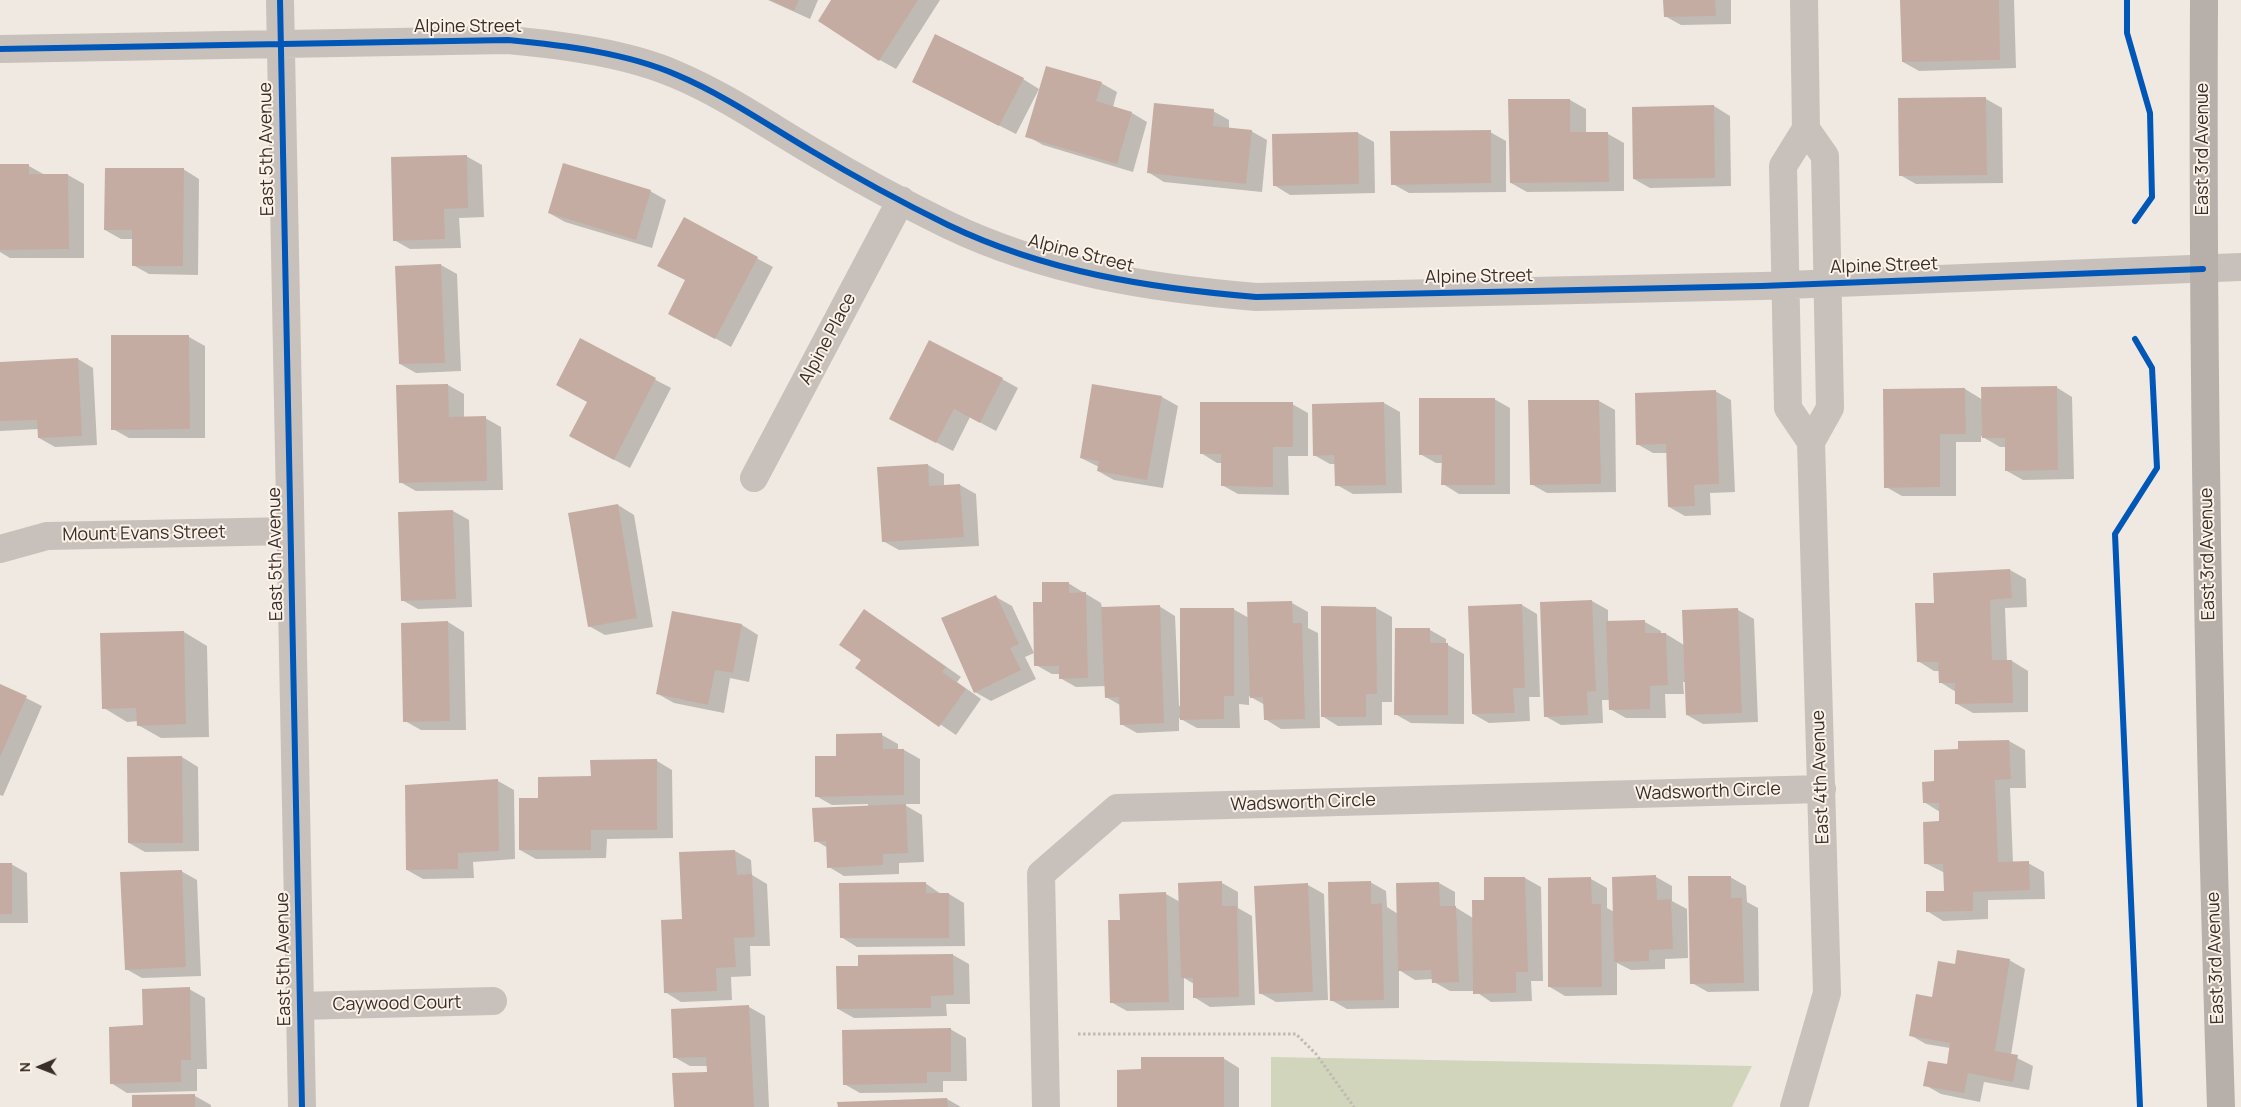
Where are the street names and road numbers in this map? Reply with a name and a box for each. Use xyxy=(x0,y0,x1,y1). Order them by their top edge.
street label: Alpine Street xyxy=(414,16,522,38)
street label: East 5th Avenue xyxy=(255,82,279,216)
street label: East 3rd Avenue xyxy=(2192,83,2214,215)
street label: Alpine Street xyxy=(1026,230,1136,278)
street label: Alpine Street xyxy=(1830,253,1938,279)
street label: Alpine Street xyxy=(1425,265,1533,289)
street label: Alpine Place xyxy=(795,290,861,388)
street label: East 5th Avenue xyxy=(264,487,288,621)
street label: East 3rd Avenue xyxy=(2196,487,2220,621)
street label: Mount Evans Street xyxy=(62,522,226,546)
street label: East 4th Avenue xyxy=(1808,710,1834,844)
street label: Wadsworth Circle xyxy=(1635,779,1781,805)
street label: Wadsworth Circle xyxy=(1230,790,1376,816)
street label: East 3rd Avenue xyxy=(2203,891,2229,1025)
street label: East 5th Avenue xyxy=(272,892,296,1026)
street label: Caywood Court xyxy=(332,992,462,1016)

